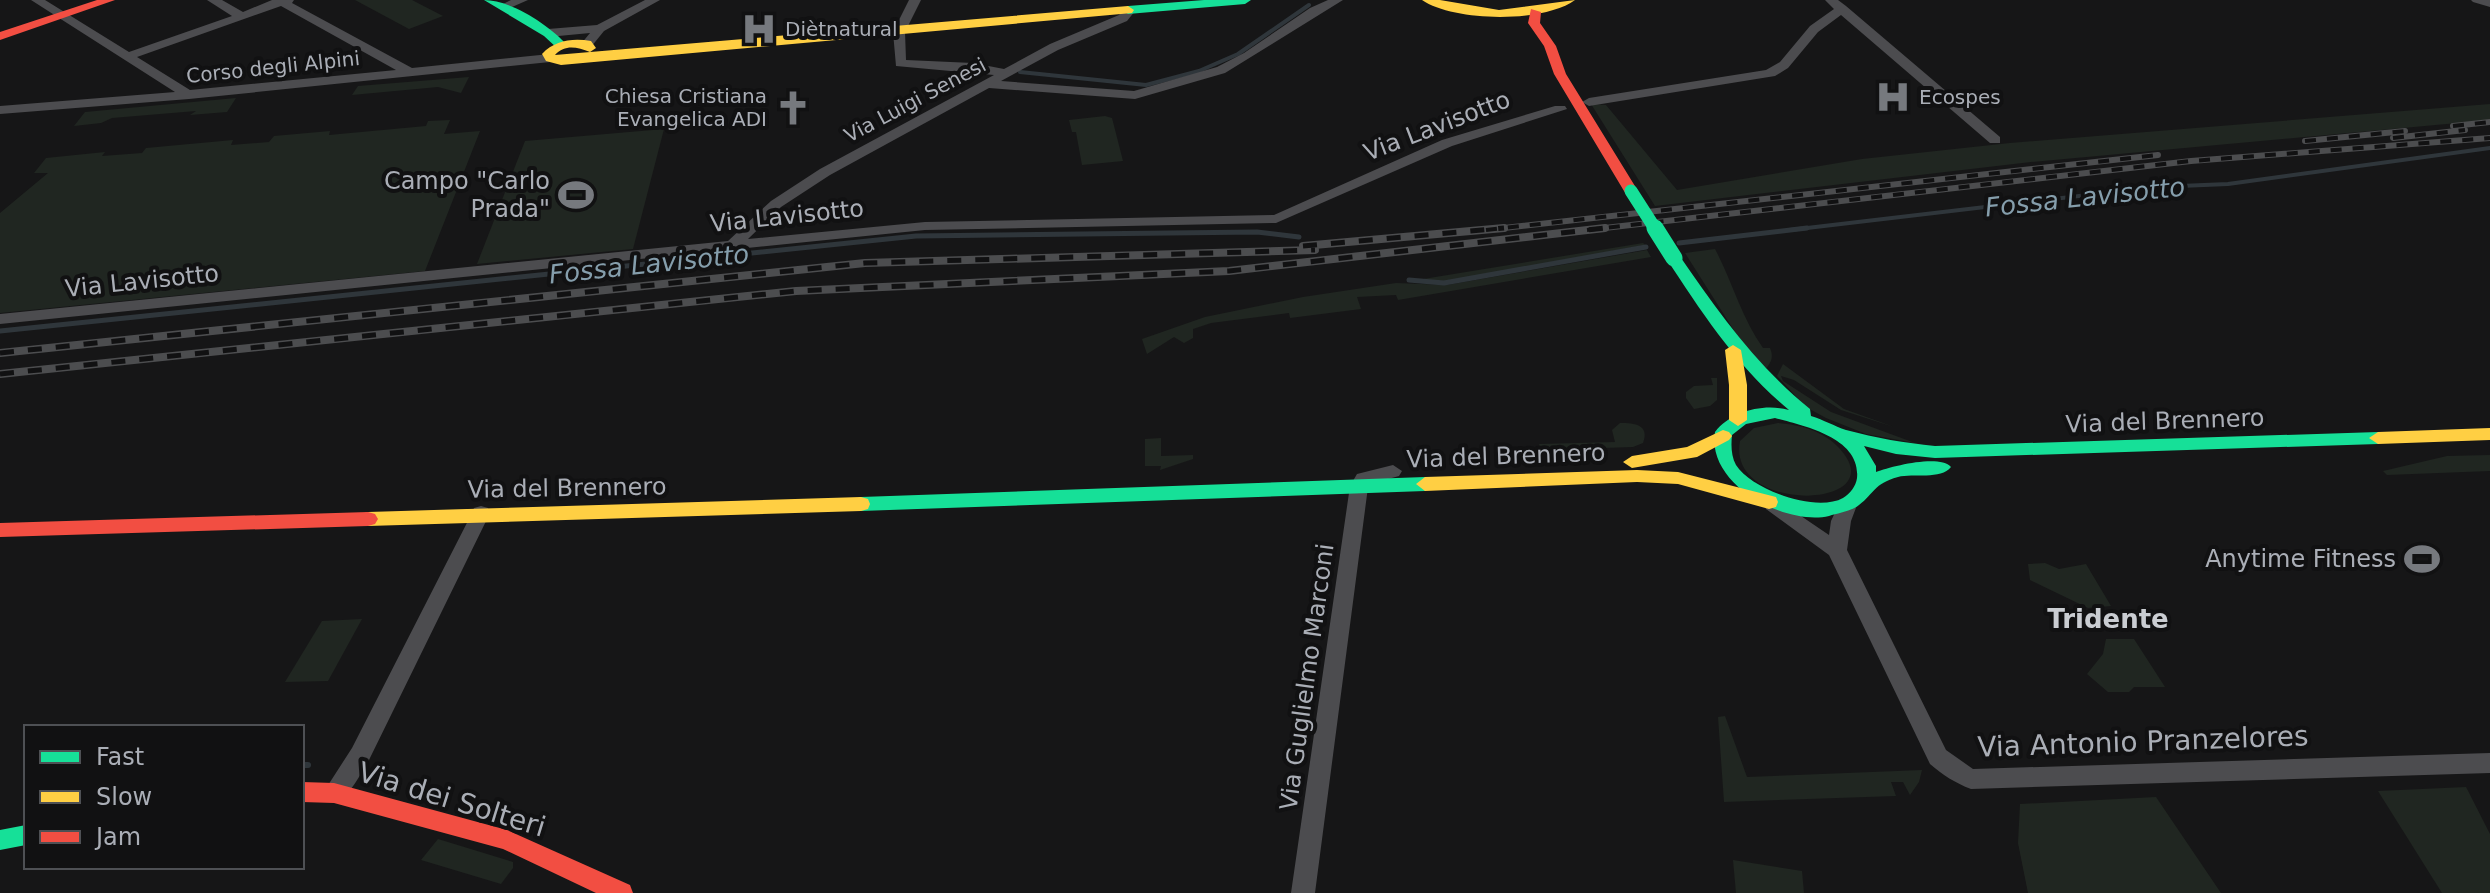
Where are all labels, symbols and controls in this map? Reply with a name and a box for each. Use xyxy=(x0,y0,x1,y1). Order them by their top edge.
hospital icon: Diètnatural xyxy=(740,10,778,48)
place label: Diètnatural xyxy=(785,17,898,41)
street label: Corso degli Alpini xyxy=(185,46,361,88)
street label: Via Luigi Senesi xyxy=(840,53,990,147)
hospital icon: Ecospes xyxy=(1874,78,1912,116)
place label: Chiesa Cristiana Evangelica ADI xyxy=(605,84,767,131)
street label: Via Lavisotto xyxy=(1360,85,1514,167)
place label: Ecospes xyxy=(1919,85,2001,109)
church icon: Chiesa Cristiana Evangelica ADI xyxy=(774,89,812,127)
place label: Campo "Carlo Prada" xyxy=(384,167,550,223)
water label: Fossa Lavisotto xyxy=(1984,172,2186,222)
sports icon: Campo "Carlo Prada" xyxy=(557,176,595,214)
street label: Via Lavisotto xyxy=(709,194,865,238)
water label: Fossa Lavisotto xyxy=(548,239,750,289)
street label: Via Lavisotto xyxy=(64,259,220,303)
street label: Via del Brennero xyxy=(2065,404,2265,438)
street label: Via del Brennero xyxy=(1406,439,1606,473)
street label: Via del Brennero xyxy=(467,472,667,504)
sports icon: Anytime Fitness xyxy=(2403,540,2441,578)
street label: Via Guglielmo Marconi xyxy=(1274,542,1340,812)
place label: Anytime Fitness xyxy=(2205,545,2396,573)
district label: Tridente xyxy=(2047,604,2169,634)
street label: Via Antonio Pranzelores xyxy=(1977,719,2309,764)
legend xyxy=(24,725,304,869)
text: Fast xyxy=(96,743,144,771)
street label: Via dei Solteri xyxy=(354,755,550,844)
text: Slow xyxy=(96,783,152,811)
text: Jam xyxy=(94,823,141,851)

